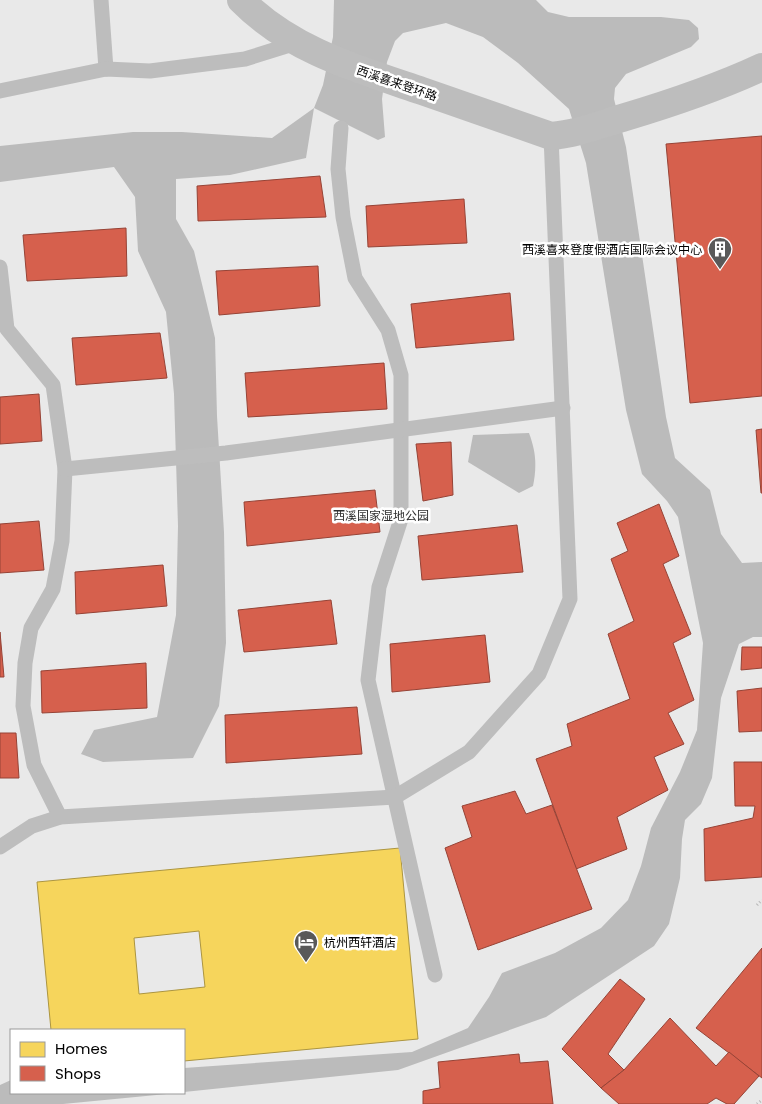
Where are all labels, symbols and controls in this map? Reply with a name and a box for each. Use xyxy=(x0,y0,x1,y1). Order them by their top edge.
street label: 西溪喜来登环路 xyxy=(355,61,439,105)
building icon: 西溪喜来登度假酒店国际会议中心 xyxy=(707,236,733,270)
place label: 西溪喜来登度假酒店国际会议中心 xyxy=(522,241,702,258)
park label: 西溪国家湿地公园 xyxy=(333,507,429,524)
hotel icon: 杭州西轩酒店 xyxy=(293,929,319,963)
place label: 杭州西轩酒店 xyxy=(324,934,396,951)
legend xyxy=(10,1029,185,1094)
text: Homes xyxy=(55,1038,108,1059)
text: Shops xyxy=(55,1063,101,1084)

